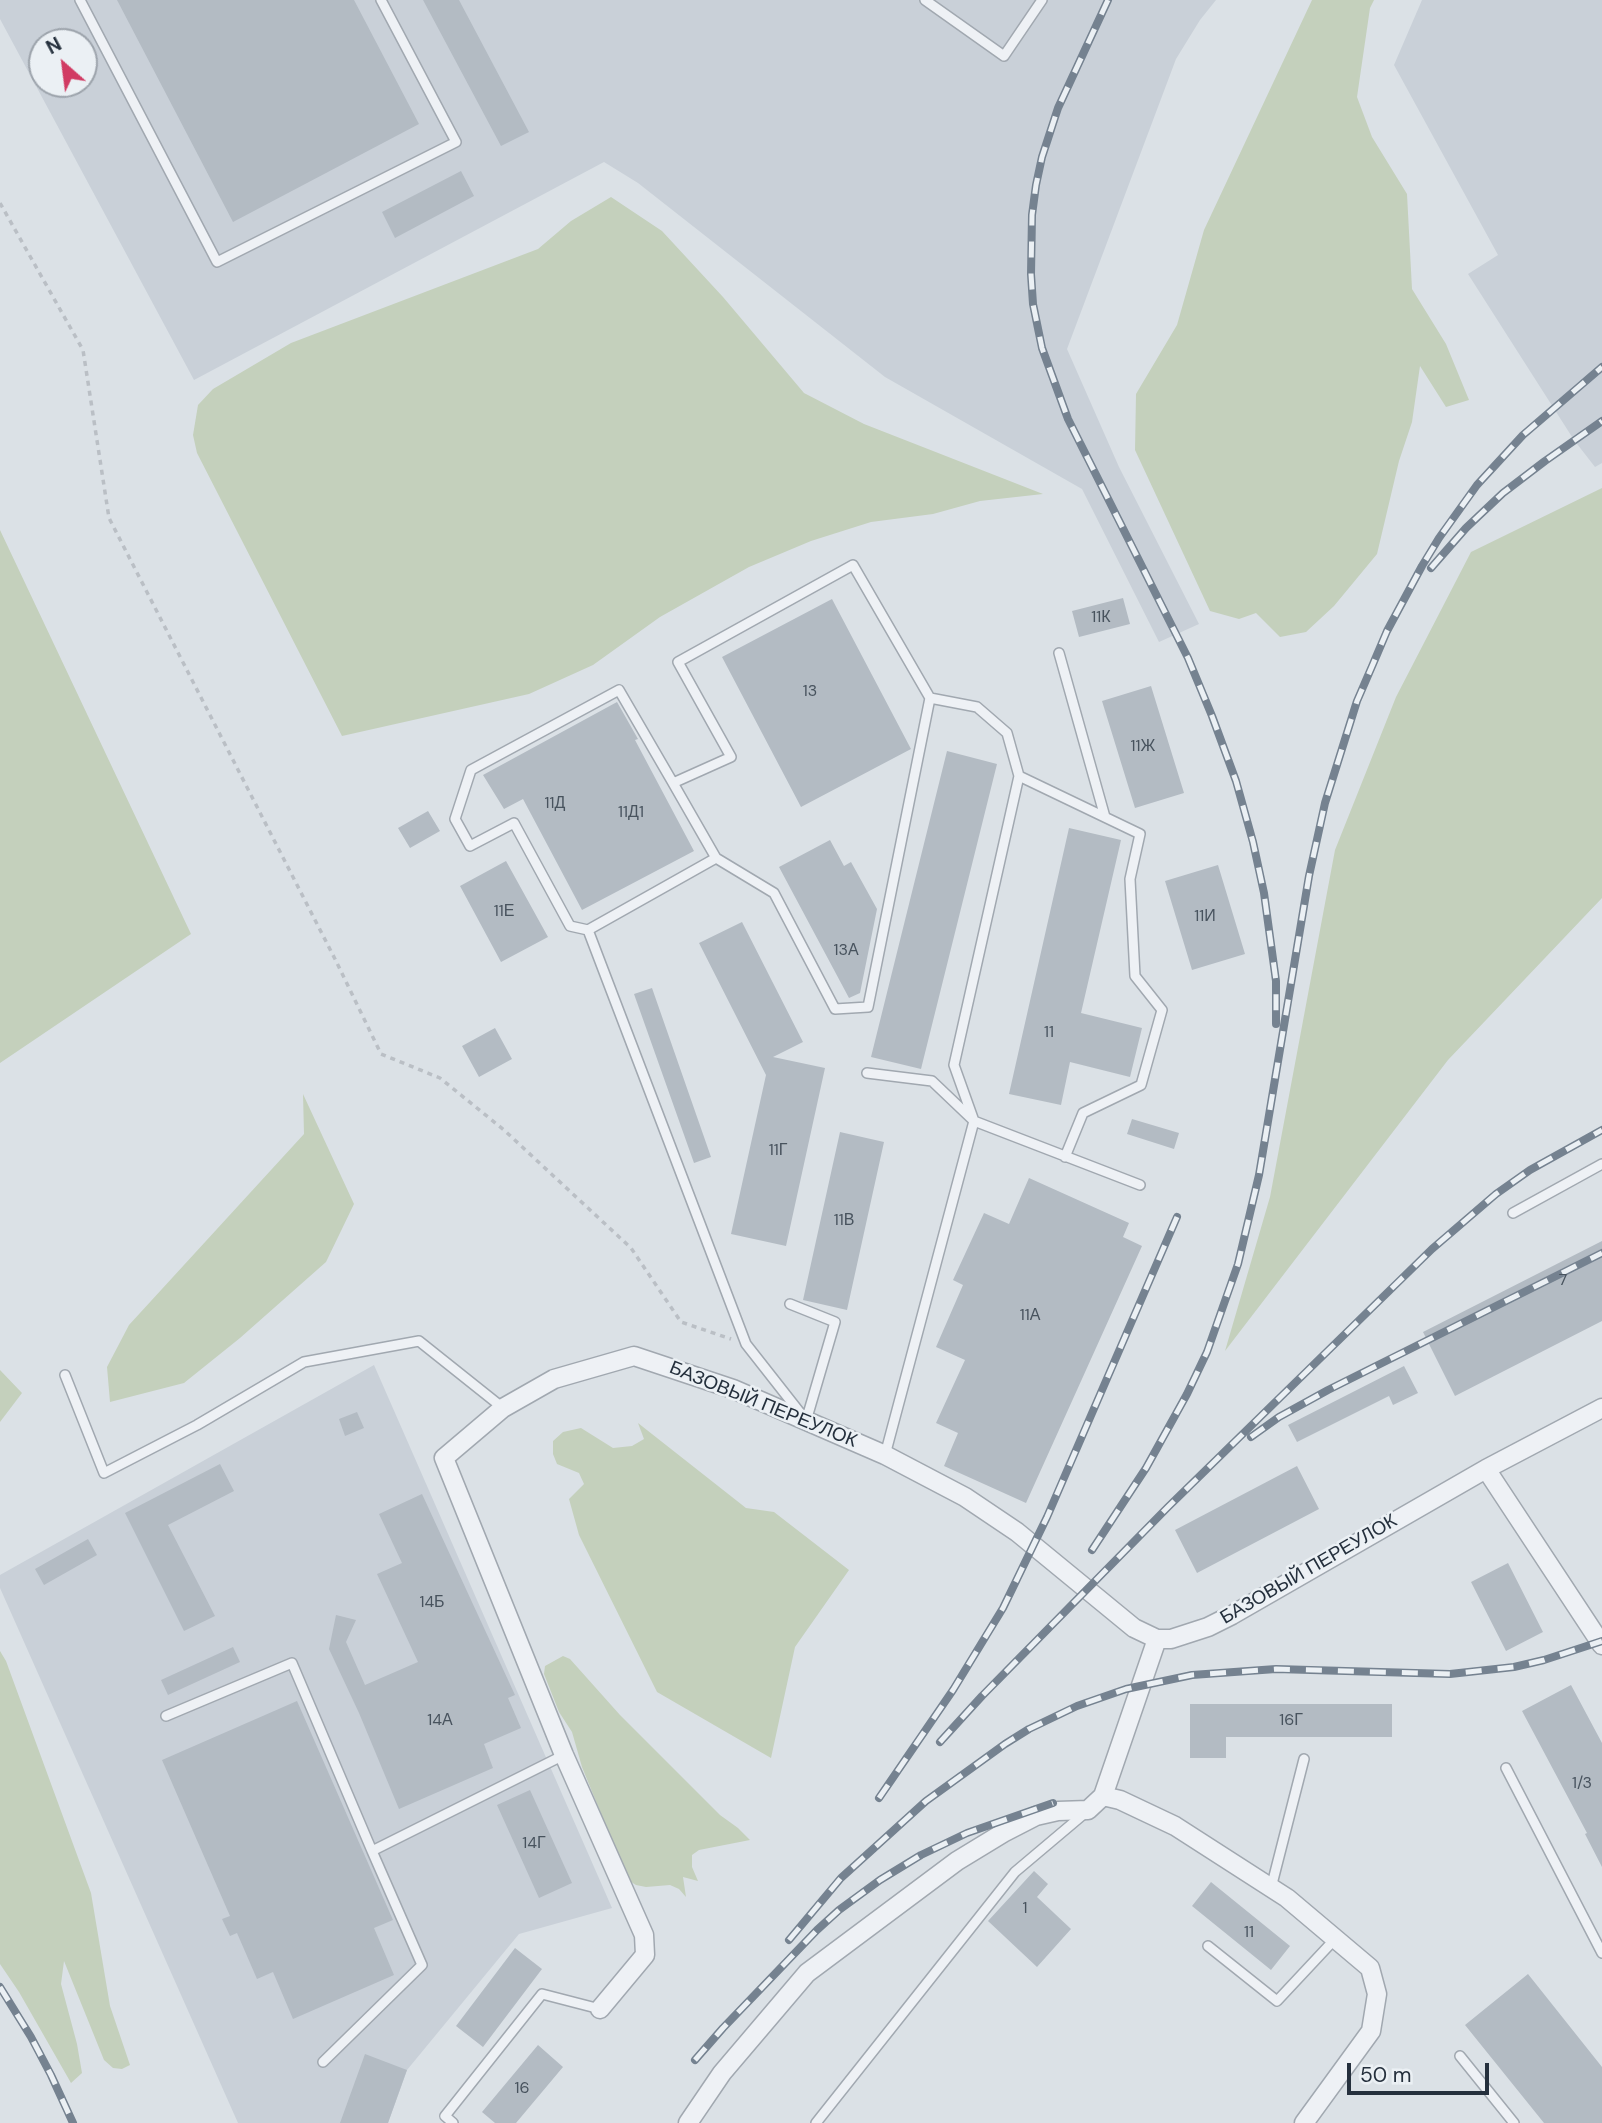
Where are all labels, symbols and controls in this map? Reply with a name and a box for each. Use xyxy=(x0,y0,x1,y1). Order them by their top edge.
north arrow xyxy=(28,28,98,98)
text: N xyxy=(42,31,66,60)
house number: 11К xyxy=(1091,608,1111,628)
house number: 13 xyxy=(803,682,817,702)
house number: 11Ж xyxy=(1131,737,1155,757)
house number: 11Д xyxy=(545,794,565,814)
house number: 11Д1 xyxy=(618,803,644,823)
house number: 11Е xyxy=(494,902,514,922)
house number: 11И xyxy=(1194,907,1216,927)
house number: 13А xyxy=(833,941,859,961)
house number: 11 xyxy=(1044,1023,1054,1043)
house number: 11Г xyxy=(769,1141,787,1161)
house number: 11В xyxy=(834,1211,854,1231)
house number: 7 xyxy=(1559,1271,1567,1291)
house number: 11А xyxy=(1020,1306,1040,1326)
street label: БАЗОВЫЙ ПЕРЕУЛОК xyxy=(666,1357,860,1453)
street label: БАЗОВЫЙ ПЕРЕУЛОК xyxy=(1217,1510,1401,1630)
house number: 14Б xyxy=(419,1593,445,1613)
house number: 14А xyxy=(427,1711,453,1731)
house number: 16Г xyxy=(1279,1711,1303,1731)
house number: 1/3 xyxy=(1572,1774,1592,1794)
house number: 14Г xyxy=(522,1834,546,1854)
house number: 1 xyxy=(1023,1899,1027,1919)
house number: 11 xyxy=(1244,1923,1254,1943)
scale bar xyxy=(1350,2050,1492,2094)
text: 50 m xyxy=(1360,2061,1411,2089)
house number: 16 xyxy=(514,2079,530,2099)

